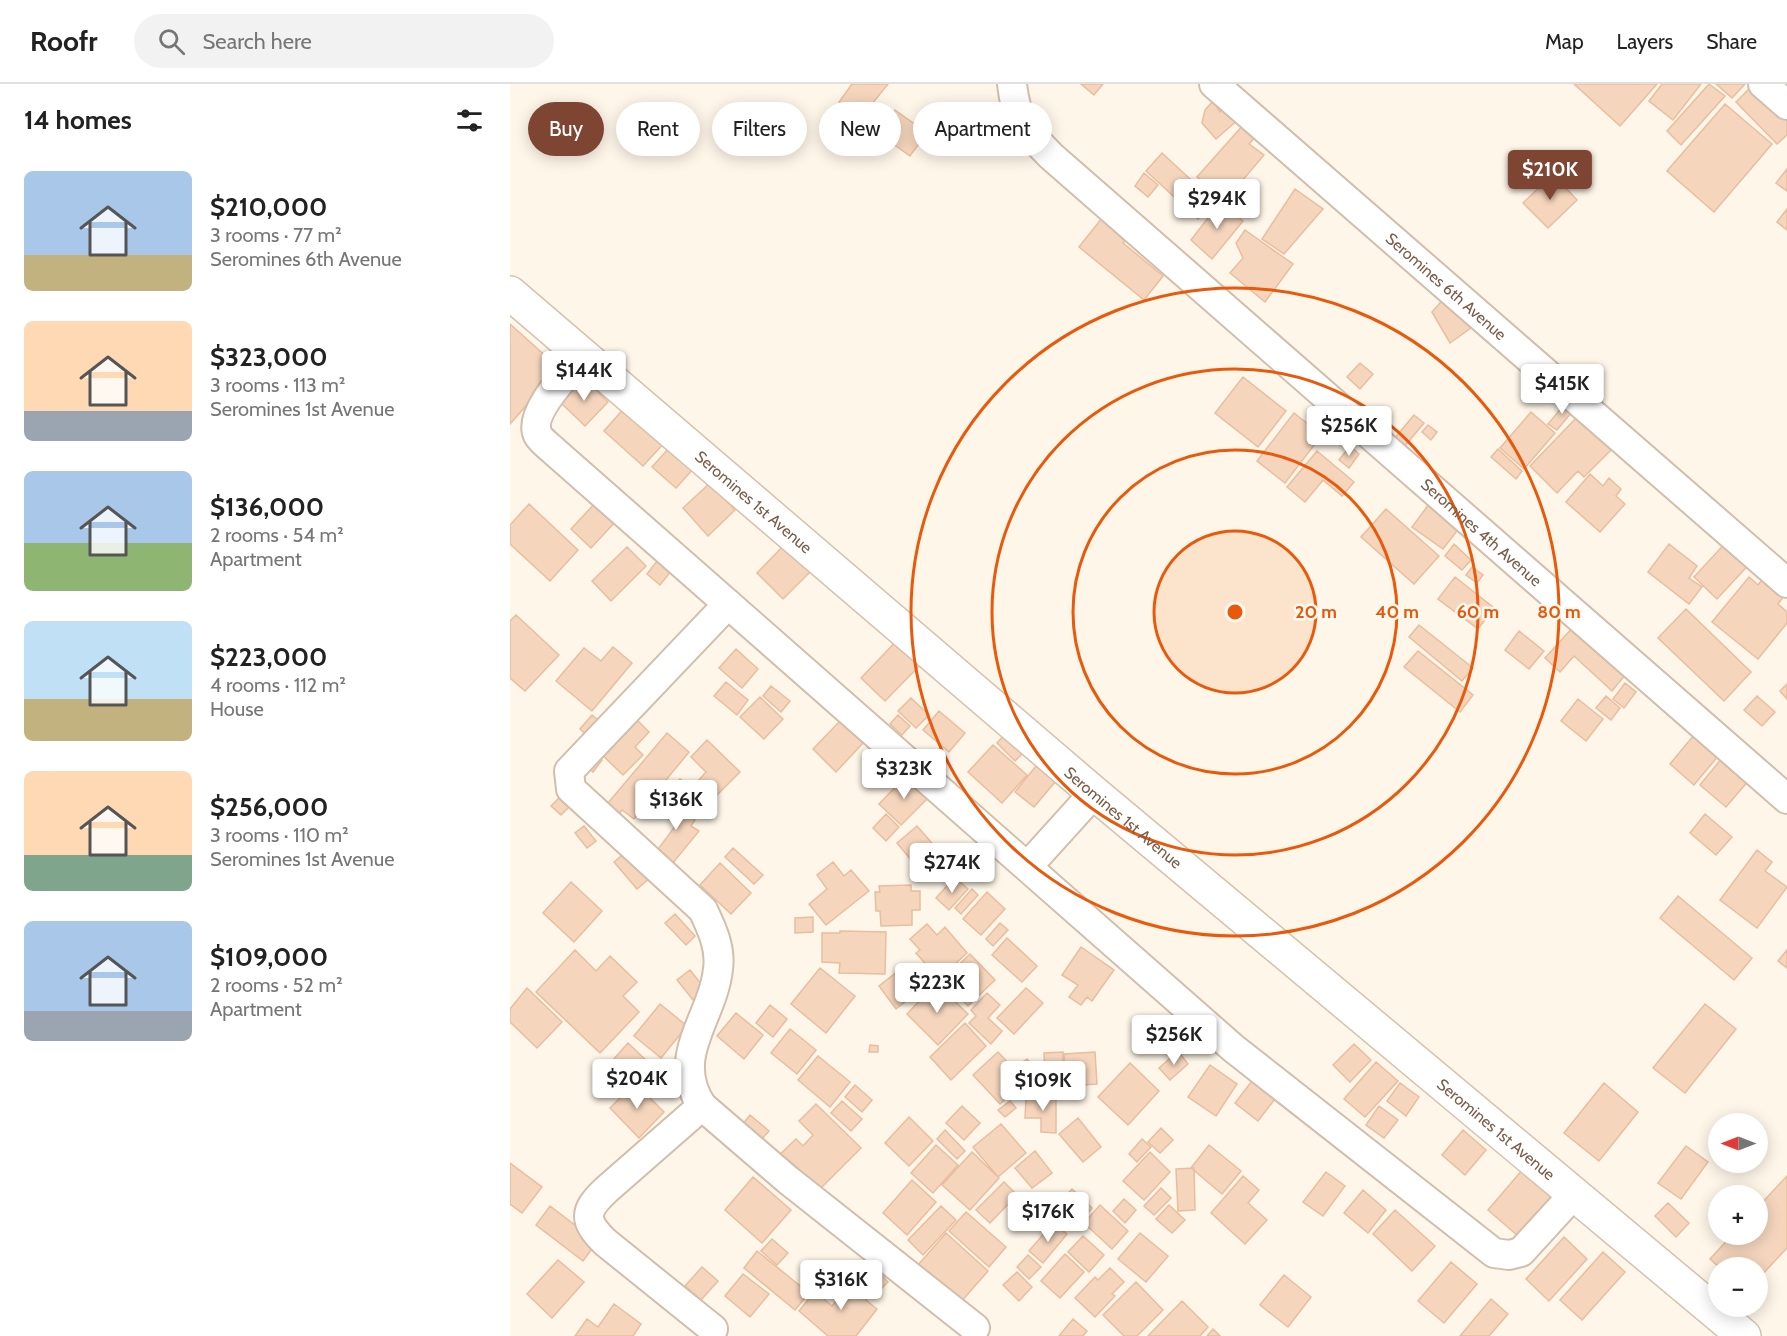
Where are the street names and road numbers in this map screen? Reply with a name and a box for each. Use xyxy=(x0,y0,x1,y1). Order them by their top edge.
street label: Seromines 6th Avenue xyxy=(1382,229,1510,344)
street label: Seromines 1st Avenue xyxy=(692,447,816,557)
street label: Seromines 4th Avenue xyxy=(1417,474,1546,590)
street label: Seromines 1st Avenue xyxy=(1061,763,1186,872)
street label: Seromines 1st Avenue xyxy=(1434,1074,1559,1184)

